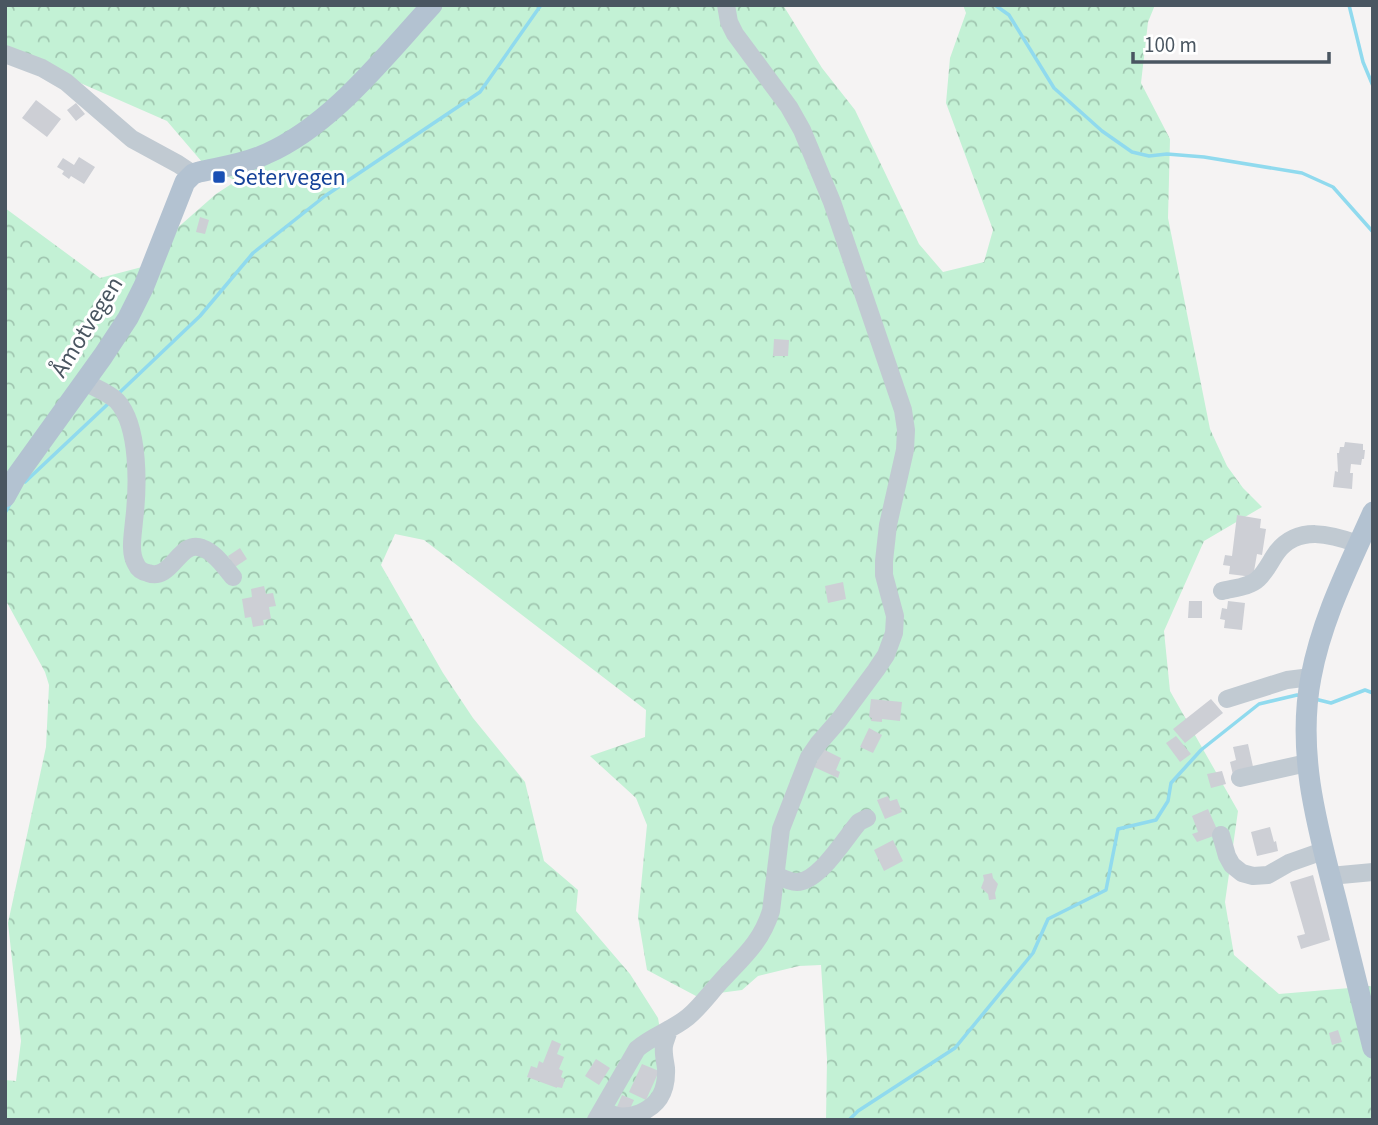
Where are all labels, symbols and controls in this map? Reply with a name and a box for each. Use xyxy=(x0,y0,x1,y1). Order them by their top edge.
scale bar xyxy=(1133,21,1329,65)
text: 100 m xyxy=(1144,30,1197,60)
place label: Setervegen xyxy=(233,160,346,195)
marker: Setervegen xyxy=(211,169,227,185)
street label: Åmotvegen xyxy=(42,270,132,384)

